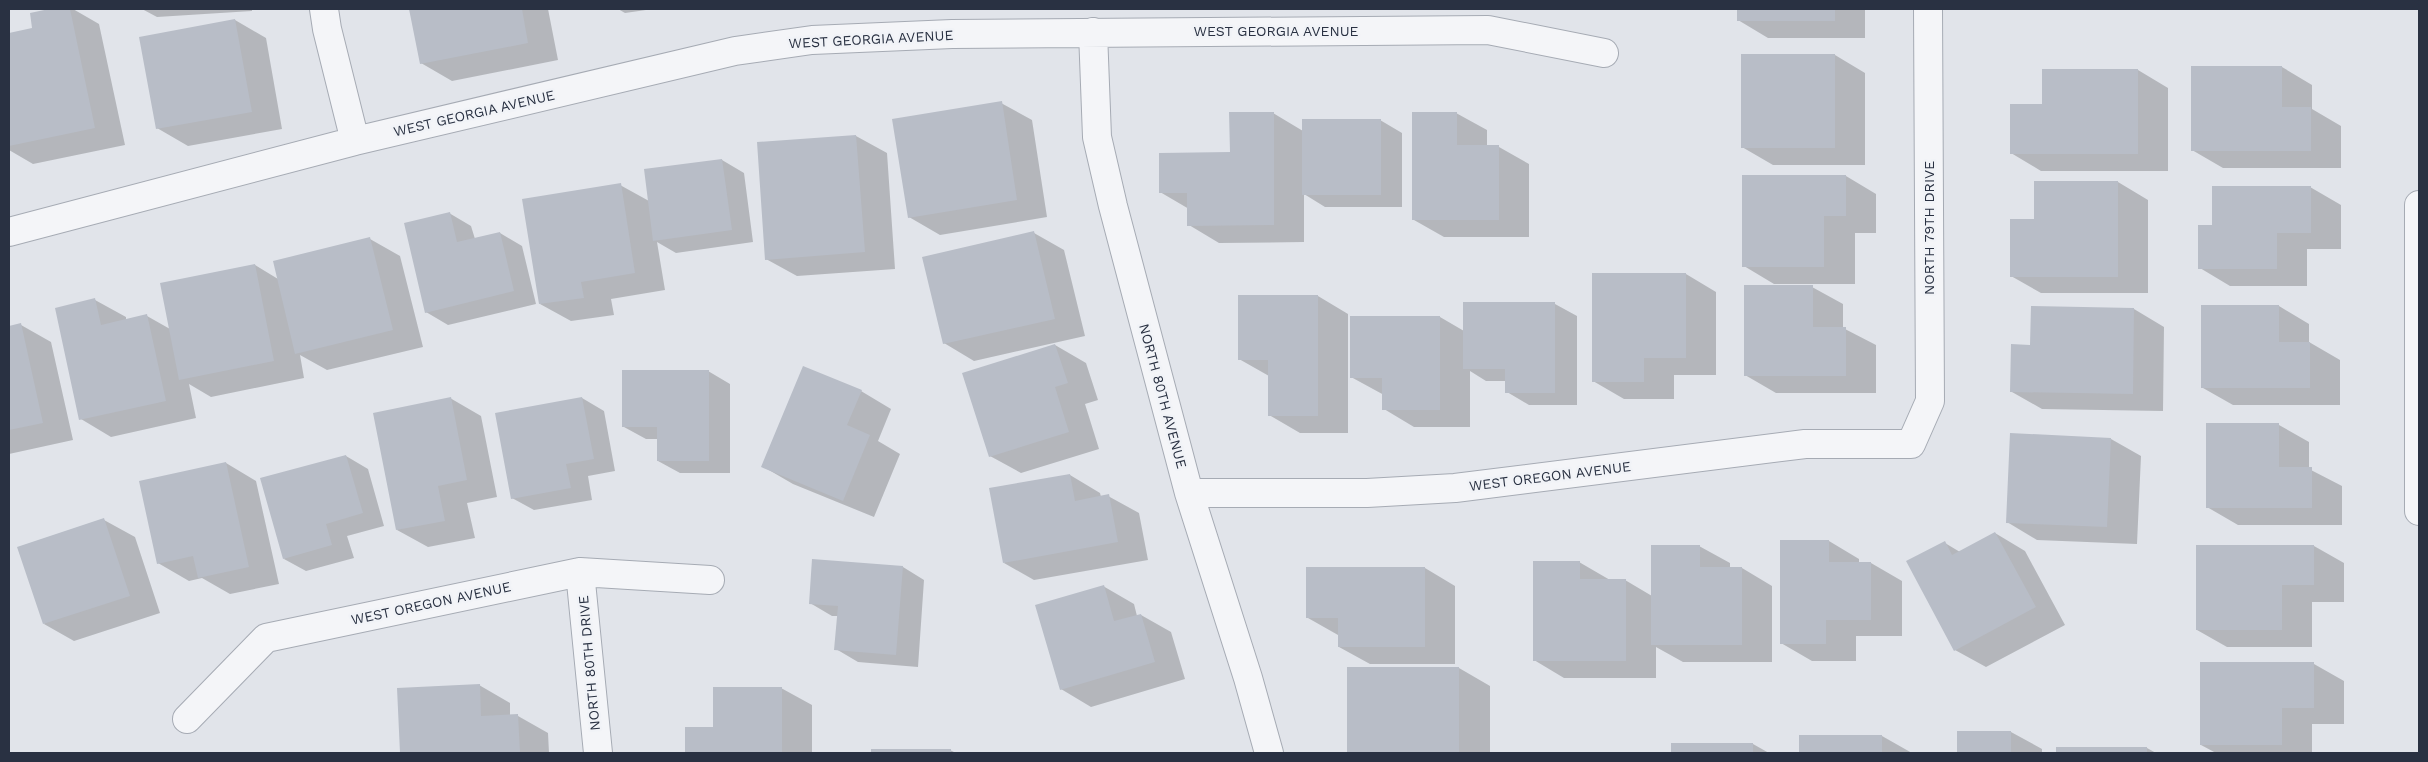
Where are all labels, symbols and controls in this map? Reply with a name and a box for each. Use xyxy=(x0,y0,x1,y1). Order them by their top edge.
street label: WEST GEORGIA AVENUE xyxy=(1193,23,1359,39)
street label: WEST GEORGIA AVENUE xyxy=(788,27,954,51)
street label: WEST GEORGIA AVENUE xyxy=(392,87,556,139)
street label: NORTH 79TH DRIVE xyxy=(1921,161,1937,295)
street label: NORTH 80TH AVENUE xyxy=(1136,322,1190,470)
street label: WEST OREGON AVENUE xyxy=(1468,458,1632,494)
street label: WEST OREGON AVENUE xyxy=(350,578,512,628)
street label: NORTH 80TH DRIVE xyxy=(575,595,603,731)

